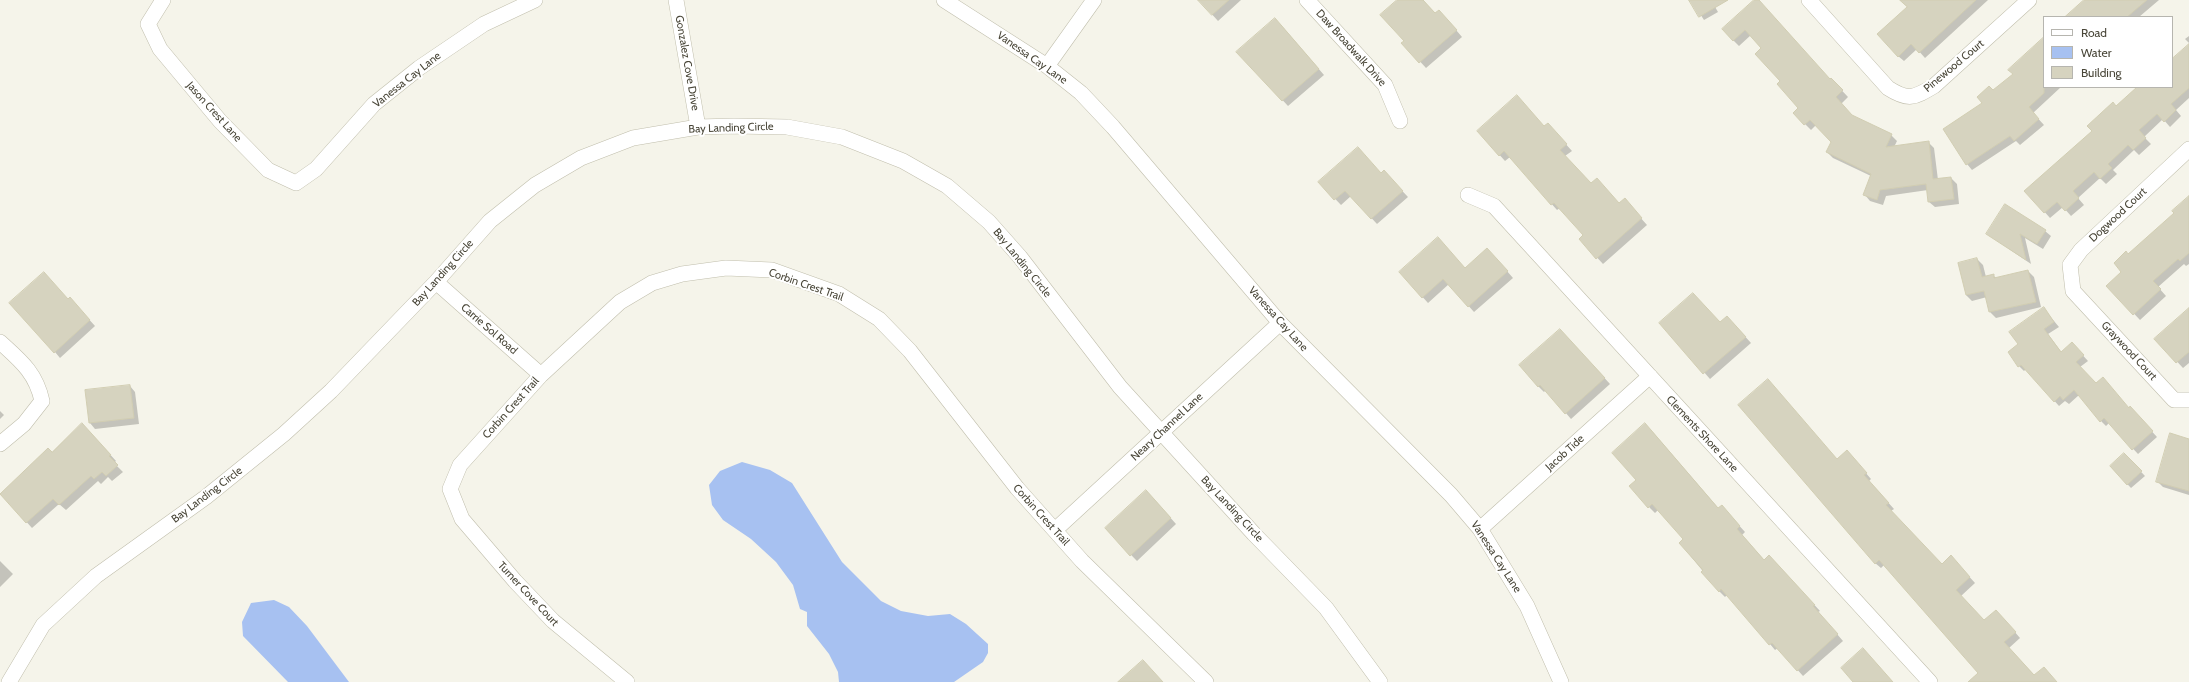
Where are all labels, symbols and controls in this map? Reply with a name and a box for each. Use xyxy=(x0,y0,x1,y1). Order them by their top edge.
street label: Daw Broadwalk Drive xyxy=(1313,7,1389,89)
street label: Gonzalez Cove Drive xyxy=(672,14,702,112)
legend xyxy=(2043,16,2173,88)
text: Road xyxy=(2081,25,2107,40)
street label: Vanessa Cay Lane xyxy=(994,29,1070,87)
street label: Pinewood Court xyxy=(1921,37,1987,95)
text: Water xyxy=(2081,45,2111,60)
street label: Vanessa Cay Lane xyxy=(370,49,444,111)
text: Building xyxy=(2081,65,2122,80)
street label: Jason Crest Lane xyxy=(184,79,244,145)
street label: Bay Landing Circle xyxy=(688,120,774,136)
street label: Dogwood Court xyxy=(2087,185,2149,245)
street label: Bay Landing Circle xyxy=(990,226,1054,300)
street label: Bay Landing Circle xyxy=(410,237,476,309)
street label: Corbin Crest Trail xyxy=(767,266,845,304)
street label: Vanessa Cay Lane xyxy=(1245,284,1311,354)
street label: Carrie Sol Road xyxy=(458,301,520,357)
street label: Graywood Court xyxy=(2098,319,2160,383)
street label: Corbin Crest Trail xyxy=(480,375,542,441)
street label: Neary Channel Lane xyxy=(1128,390,1206,464)
street label: Clements Shore Lane xyxy=(1663,393,1741,475)
street label: Jacob Tide xyxy=(1543,432,1587,474)
street label: Bay Landing Circle xyxy=(169,464,245,526)
street label: Bay Landing Circle xyxy=(1198,473,1266,545)
street label: Corbin Crest Trail xyxy=(1010,482,1072,548)
street label: Vanessa Cay Lane xyxy=(1468,519,1524,595)
street label: Turner Cove Court xyxy=(495,559,561,629)

